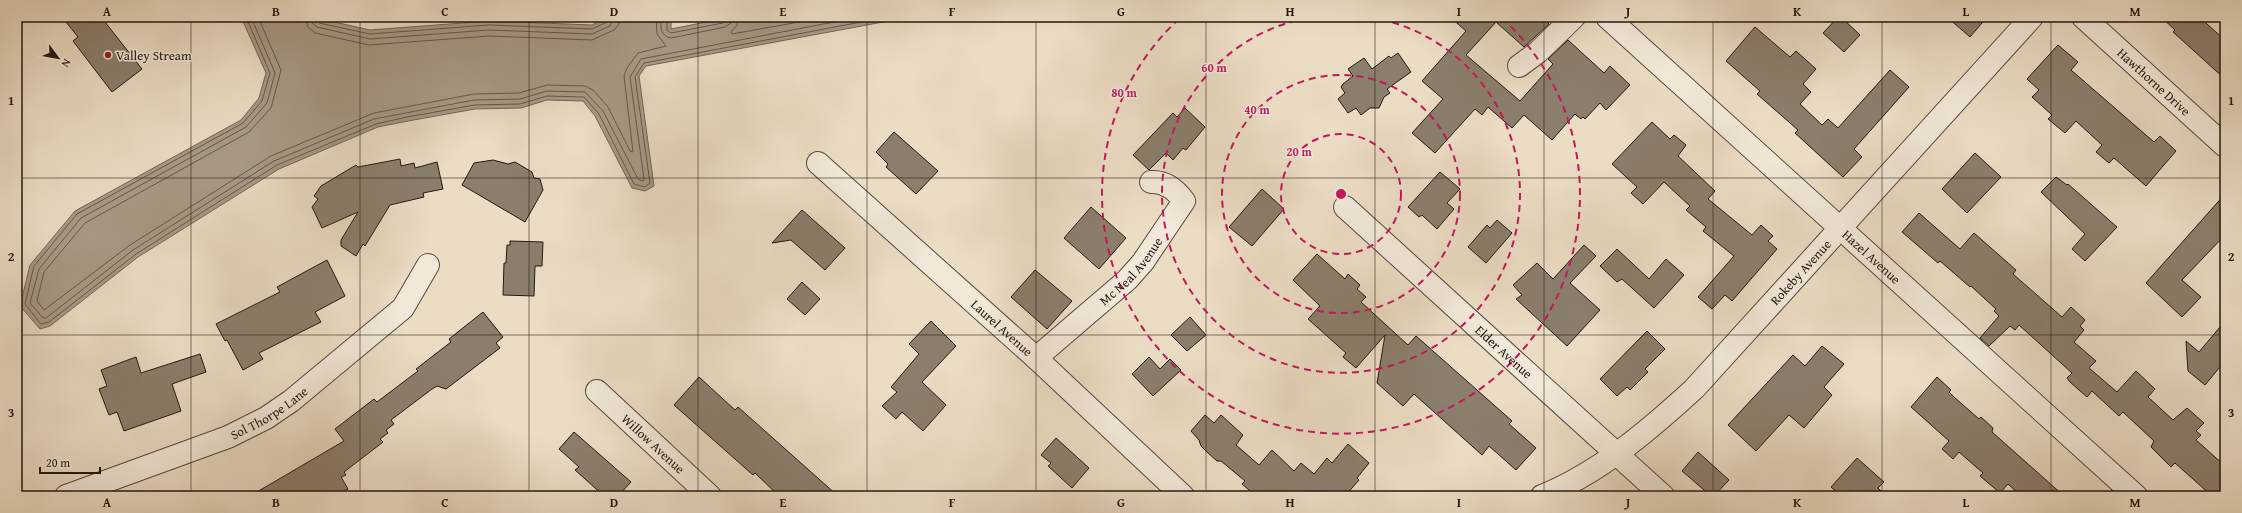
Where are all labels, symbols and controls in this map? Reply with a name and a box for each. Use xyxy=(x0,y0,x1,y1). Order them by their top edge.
text: A xyxy=(103,2,112,21)
text: B xyxy=(272,2,280,21)
text: C xyxy=(441,2,449,21)
text: D xyxy=(610,2,618,21)
text: E xyxy=(780,2,787,21)
text: F xyxy=(949,2,956,21)
text: G xyxy=(1117,2,1125,21)
text: H xyxy=(1285,2,1295,21)
text: I xyxy=(1457,2,1461,21)
text: J xyxy=(1624,2,1631,21)
text: K xyxy=(1793,2,1802,21)
text: L xyxy=(1963,2,1970,21)
text: M xyxy=(2129,2,2141,21)
north arrow xyxy=(38,38,78,78)
street label: Hawthorne Drive xyxy=(2113,44,2195,120)
place label: Valley Stream xyxy=(116,46,192,65)
marker: Valley Stream xyxy=(103,50,113,60)
text: N xyxy=(57,56,75,71)
text: 60 m xyxy=(1201,59,1227,76)
text: 80 m xyxy=(1111,84,1137,101)
text: 1 xyxy=(8,91,14,110)
text: 1 xyxy=(2228,91,2234,110)
text: 40 m xyxy=(1244,101,1270,118)
text: 20 m xyxy=(1286,143,1312,160)
centre of rings xyxy=(1334,187,1348,201)
street label: Hazel Avenue xyxy=(1838,225,1905,289)
street label: Mc Neal Avenue xyxy=(1095,233,1167,310)
street label: Rokeby Avenue xyxy=(1766,235,1836,309)
text: 2 xyxy=(8,247,15,266)
text: 2 xyxy=(2228,247,2235,266)
street label: Laurel Avenue xyxy=(967,295,1037,361)
street label: Elder Avenue xyxy=(1471,321,1537,383)
street label: Sol Thorpe Lane xyxy=(227,382,312,444)
text: 3 xyxy=(8,403,14,422)
text: 3 xyxy=(2228,403,2234,422)
street label: Willow Avenue xyxy=(617,409,689,478)
scale bar xyxy=(40,449,100,475)
text: 20 m xyxy=(46,454,70,471)
text: A xyxy=(103,493,112,512)
text: B xyxy=(272,493,280,512)
text: C xyxy=(441,493,449,512)
text: D xyxy=(610,493,618,512)
text: E xyxy=(780,493,787,512)
text: F xyxy=(949,493,956,512)
text: G xyxy=(1117,493,1125,512)
text: H xyxy=(1285,493,1295,512)
text: I xyxy=(1457,493,1461,512)
text: J xyxy=(1624,493,1631,512)
text: K xyxy=(1793,493,1802,512)
text: L xyxy=(1963,493,1970,512)
text: M xyxy=(2129,493,2141,512)

